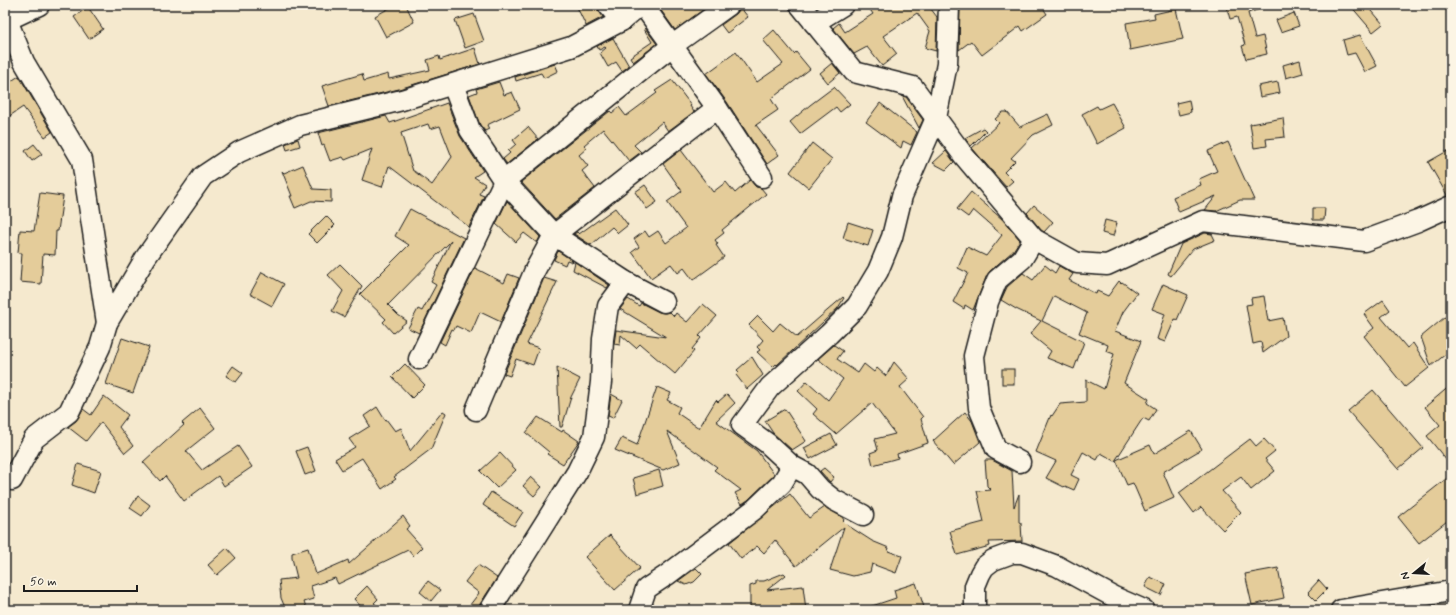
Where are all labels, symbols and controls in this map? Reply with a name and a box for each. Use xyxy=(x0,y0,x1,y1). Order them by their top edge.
north arrow xyxy=(1394,553,1434,593)
scale bar xyxy=(24,567,137,593)
text: N xyxy=(1398,570,1413,581)
text: 50 m xyxy=(30,574,57,590)

